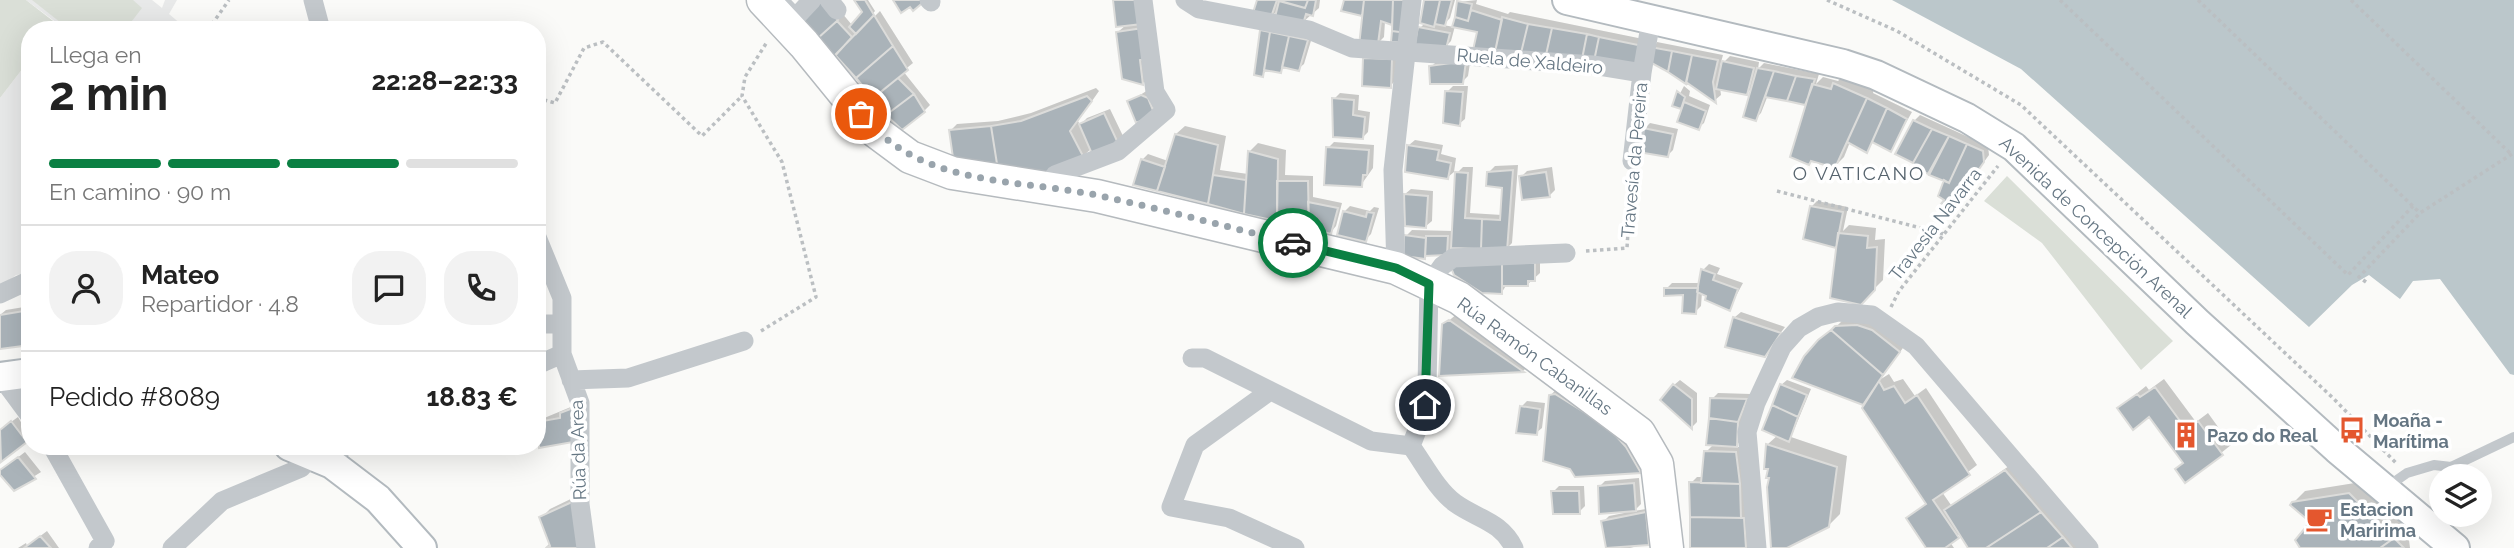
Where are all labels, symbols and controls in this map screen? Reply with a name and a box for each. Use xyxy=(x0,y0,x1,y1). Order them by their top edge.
text: Llega en xyxy=(49,41,142,68)
street label: Ruela de Xaldeiro xyxy=(1456,44,1604,78)
text: 22:28–22:33 xyxy=(371,66,518,96)
text: 2 min xyxy=(49,67,168,121)
street label: Travesía da Pereira xyxy=(1617,81,1651,239)
pin xyxy=(831,84,891,144)
icon: bag xyxy=(842,95,880,133)
street label: Avenida de Concepción Arenal xyxy=(1995,132,2197,322)
district label: O VATICANO xyxy=(1793,162,1925,184)
street label: Travesía Navarra xyxy=(1885,164,1985,284)
text: En camino · 90 m xyxy=(49,178,231,205)
courier xyxy=(1258,208,1328,278)
icon: car xyxy=(1274,224,1312,262)
button: person xyxy=(49,251,123,325)
button: chat xyxy=(352,251,426,325)
button: phone xyxy=(444,251,518,325)
text: Mateo xyxy=(141,260,219,290)
text: Repartidor · 4.8 xyxy=(141,290,299,317)
street label: Rúa Ramón Cabanillas xyxy=(1453,293,1617,419)
pin xyxy=(1395,375,1455,435)
text: Pedido #8089 xyxy=(49,382,220,412)
text: 18.83 € xyxy=(426,382,518,412)
icon: home xyxy=(1406,386,1444,424)
street label: Rúa da Area xyxy=(566,400,590,500)
place label: Moaña - Marítima xyxy=(2373,410,2449,452)
bus stop icon: Moaña - Marítima xyxy=(2337,415,2367,445)
building icon: Pazo do Real xyxy=(2171,420,2201,450)
place label: Pazo do Real xyxy=(2207,425,2318,446)
map controls xyxy=(2429,464,2492,527)
button: layers xyxy=(2429,464,2492,527)
place label: Estacion Maririma xyxy=(2340,499,2416,541)
cafe icon: Estacion Maririma xyxy=(2304,504,2334,534)

